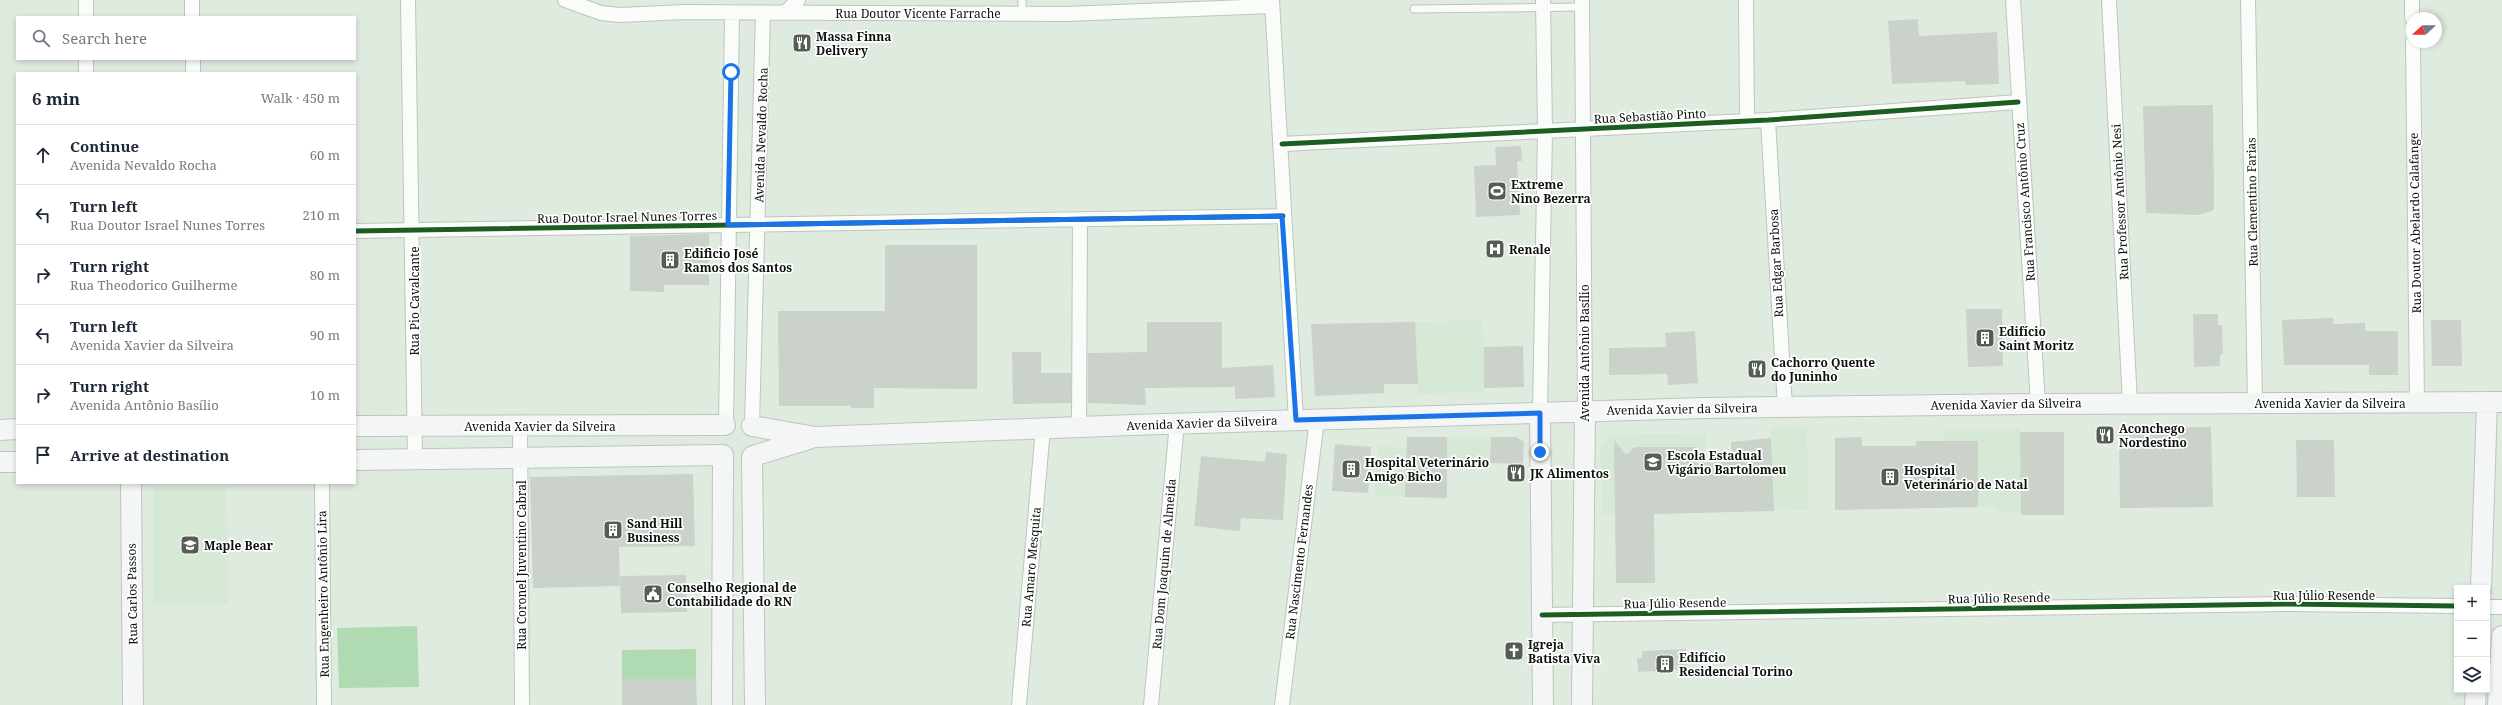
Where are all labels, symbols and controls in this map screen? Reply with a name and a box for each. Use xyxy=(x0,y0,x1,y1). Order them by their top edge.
street label: Rua Doutor Vicente Farrache xyxy=(835,5,1001,22)
north arrow xyxy=(2406,12,2442,48)
search box xyxy=(16,16,356,60)
icon: search xyxy=(30,27,52,49)
text: Search here xyxy=(62,28,147,48)
place label: Massa Finna Delivery xyxy=(816,28,891,59)
restaurant icon: Massa Finna Delivery xyxy=(791,32,813,54)
route start xyxy=(722,63,740,81)
street label: Avenida Nevaldo Rocha xyxy=(750,67,772,203)
text: 6 min xyxy=(32,87,80,110)
text: Walk · 450 m xyxy=(261,89,340,107)
street label: Rua Sebastião Pinto xyxy=(1593,105,1707,127)
street label: Rua Francisco Antônio Cruz xyxy=(2011,122,2039,282)
street label: Rua Professor Antônio Nesi xyxy=(2107,123,2133,281)
street label: Rua Doutor Abelardo Calafange xyxy=(2405,132,2425,314)
text: Continue xyxy=(70,136,139,156)
street label: Rua Clementino Farias xyxy=(2242,137,2262,267)
icon: ahead xyxy=(32,144,54,166)
text: 60 m xyxy=(310,146,340,164)
text: Avenida Nevaldo Rocha xyxy=(70,156,217,174)
place label: Extreme Nino Bezerra xyxy=(1511,176,1591,207)
sports icon: Extreme Nino Bezerra xyxy=(1486,180,1508,202)
text: Turn left xyxy=(70,196,138,216)
icon: left xyxy=(32,204,54,226)
text: 210 m xyxy=(303,206,340,224)
street label: Rua Doutor Israel Nunes Torres xyxy=(537,207,717,227)
street label: Rua Edgar Barbosa xyxy=(1765,208,1787,318)
text: Rua Doutor Israel Nunes Torres xyxy=(70,216,265,234)
hospital icon: Renale xyxy=(1484,238,1506,260)
place label: Renale xyxy=(1509,241,1551,258)
place label: Edificio José Ramos dos Santos xyxy=(684,245,792,276)
street label: Rua Pio Cavalcante xyxy=(406,246,423,356)
building icon: Edificio José Ramos dos Santos xyxy=(659,249,681,271)
text: Turn right xyxy=(70,256,149,276)
icon: right xyxy=(32,264,54,286)
text: 80 m xyxy=(310,266,340,284)
text: Rua Theodorico Guilherme xyxy=(70,276,238,294)
street label: Avenida Antônio Basílio xyxy=(1576,284,1593,422)
text: Turn left xyxy=(70,316,138,336)
place label: Edifício Saint Moritz xyxy=(1999,323,2074,354)
icon: left xyxy=(32,324,54,346)
text: 90 m xyxy=(310,326,340,344)
building icon: Edifício Saint Moritz xyxy=(1974,327,1996,349)
text: Avenida Xavier da Silveira xyxy=(70,336,234,354)
place label: Cachorro Quente do Juninho xyxy=(1771,354,1875,385)
restaurant icon: Cachorro Quente do Juninho xyxy=(1746,358,1768,380)
text: Turn right xyxy=(70,376,149,396)
icon: right xyxy=(32,384,54,406)
text: 10 m xyxy=(310,386,340,404)
street label: Avenida Xavier da Silveira xyxy=(1930,394,2082,414)
street label: Avenida Xavier da Silveira xyxy=(2254,395,2406,412)
text: Avenida Antônio Basílio xyxy=(70,396,219,414)
street label: Avenida Xavier da Silveira xyxy=(1606,399,1758,419)
street label: Avenida Xavier da Silveira xyxy=(1126,412,1278,434)
street label: Avenida Xavier da Silveira xyxy=(464,418,616,435)
place label: Aconchego Nordestino xyxy=(2119,420,2187,451)
restaurant icon: Aconchego Nordestino xyxy=(2094,424,2116,446)
route end xyxy=(1531,443,1549,461)
icon: arrive xyxy=(32,444,54,466)
text: Arrive at destination xyxy=(70,445,229,465)
place label: Escola Estadual Vigário Bartolomeu xyxy=(1667,447,1787,478)
school or university icon: Escola Estadual Vigário Bartolomeu xyxy=(1642,451,1664,473)
place label: Hospital Veterinário Amigo Bicho xyxy=(1365,454,1489,485)
building icon: Hospital Veterinário Amigo Bicho xyxy=(1340,458,1362,480)
restaurant icon: JK Alimentos xyxy=(1505,462,1527,484)
place label: Hospital Veterinário de Natal xyxy=(1904,462,2028,493)
place label: JK Alimentos xyxy=(1529,465,1609,482)
building icon: Hospital Veterinário de Natal xyxy=(1879,466,1901,488)
street label: Rua Dom Joaquim de Almeida xyxy=(1148,478,1180,650)
street label: Rua Coronel Juventino Cabral xyxy=(513,480,530,650)
street label: Rua Nascimento Fernandes xyxy=(1281,483,1317,641)
street label: Rua Amaro Mesquita xyxy=(1017,506,1045,628)
street label: Rua Engenheiro Antônio Lira xyxy=(313,510,333,678)
place label: Sand Hill Business xyxy=(627,515,683,546)
building icon: Sand Hill Business xyxy=(602,519,624,541)
school or university icon: Maple Bear xyxy=(179,534,201,556)
place label: Maple Bear xyxy=(204,537,274,554)
street label: Rua Carlos Passos xyxy=(123,543,141,645)
place label: Conselho Regional de Contabilidade do RN xyxy=(667,579,797,610)
public building icon: Conselho Regional de Contabilidade do RN xyxy=(642,583,664,605)
map controls xyxy=(2454,585,2490,693)
button: + xyxy=(2454,585,2490,621)
street label: Rua Júlio Resende xyxy=(2273,587,2375,604)
street label: Rua Júlio Resende xyxy=(1948,589,2050,607)
street label: Rua Júlio Resende xyxy=(1624,594,1726,612)
button: − xyxy=(2454,621,2490,657)
place label: Igreja Batista Viva xyxy=(1528,636,1600,667)
church icon: Igreja Batista Viva xyxy=(1503,640,1525,662)
place label: Edifício Residencial Torino xyxy=(1679,649,1793,680)
building icon: Edifício Residencial Torino xyxy=(1654,653,1676,675)
button: layers xyxy=(2454,657,2490,693)

